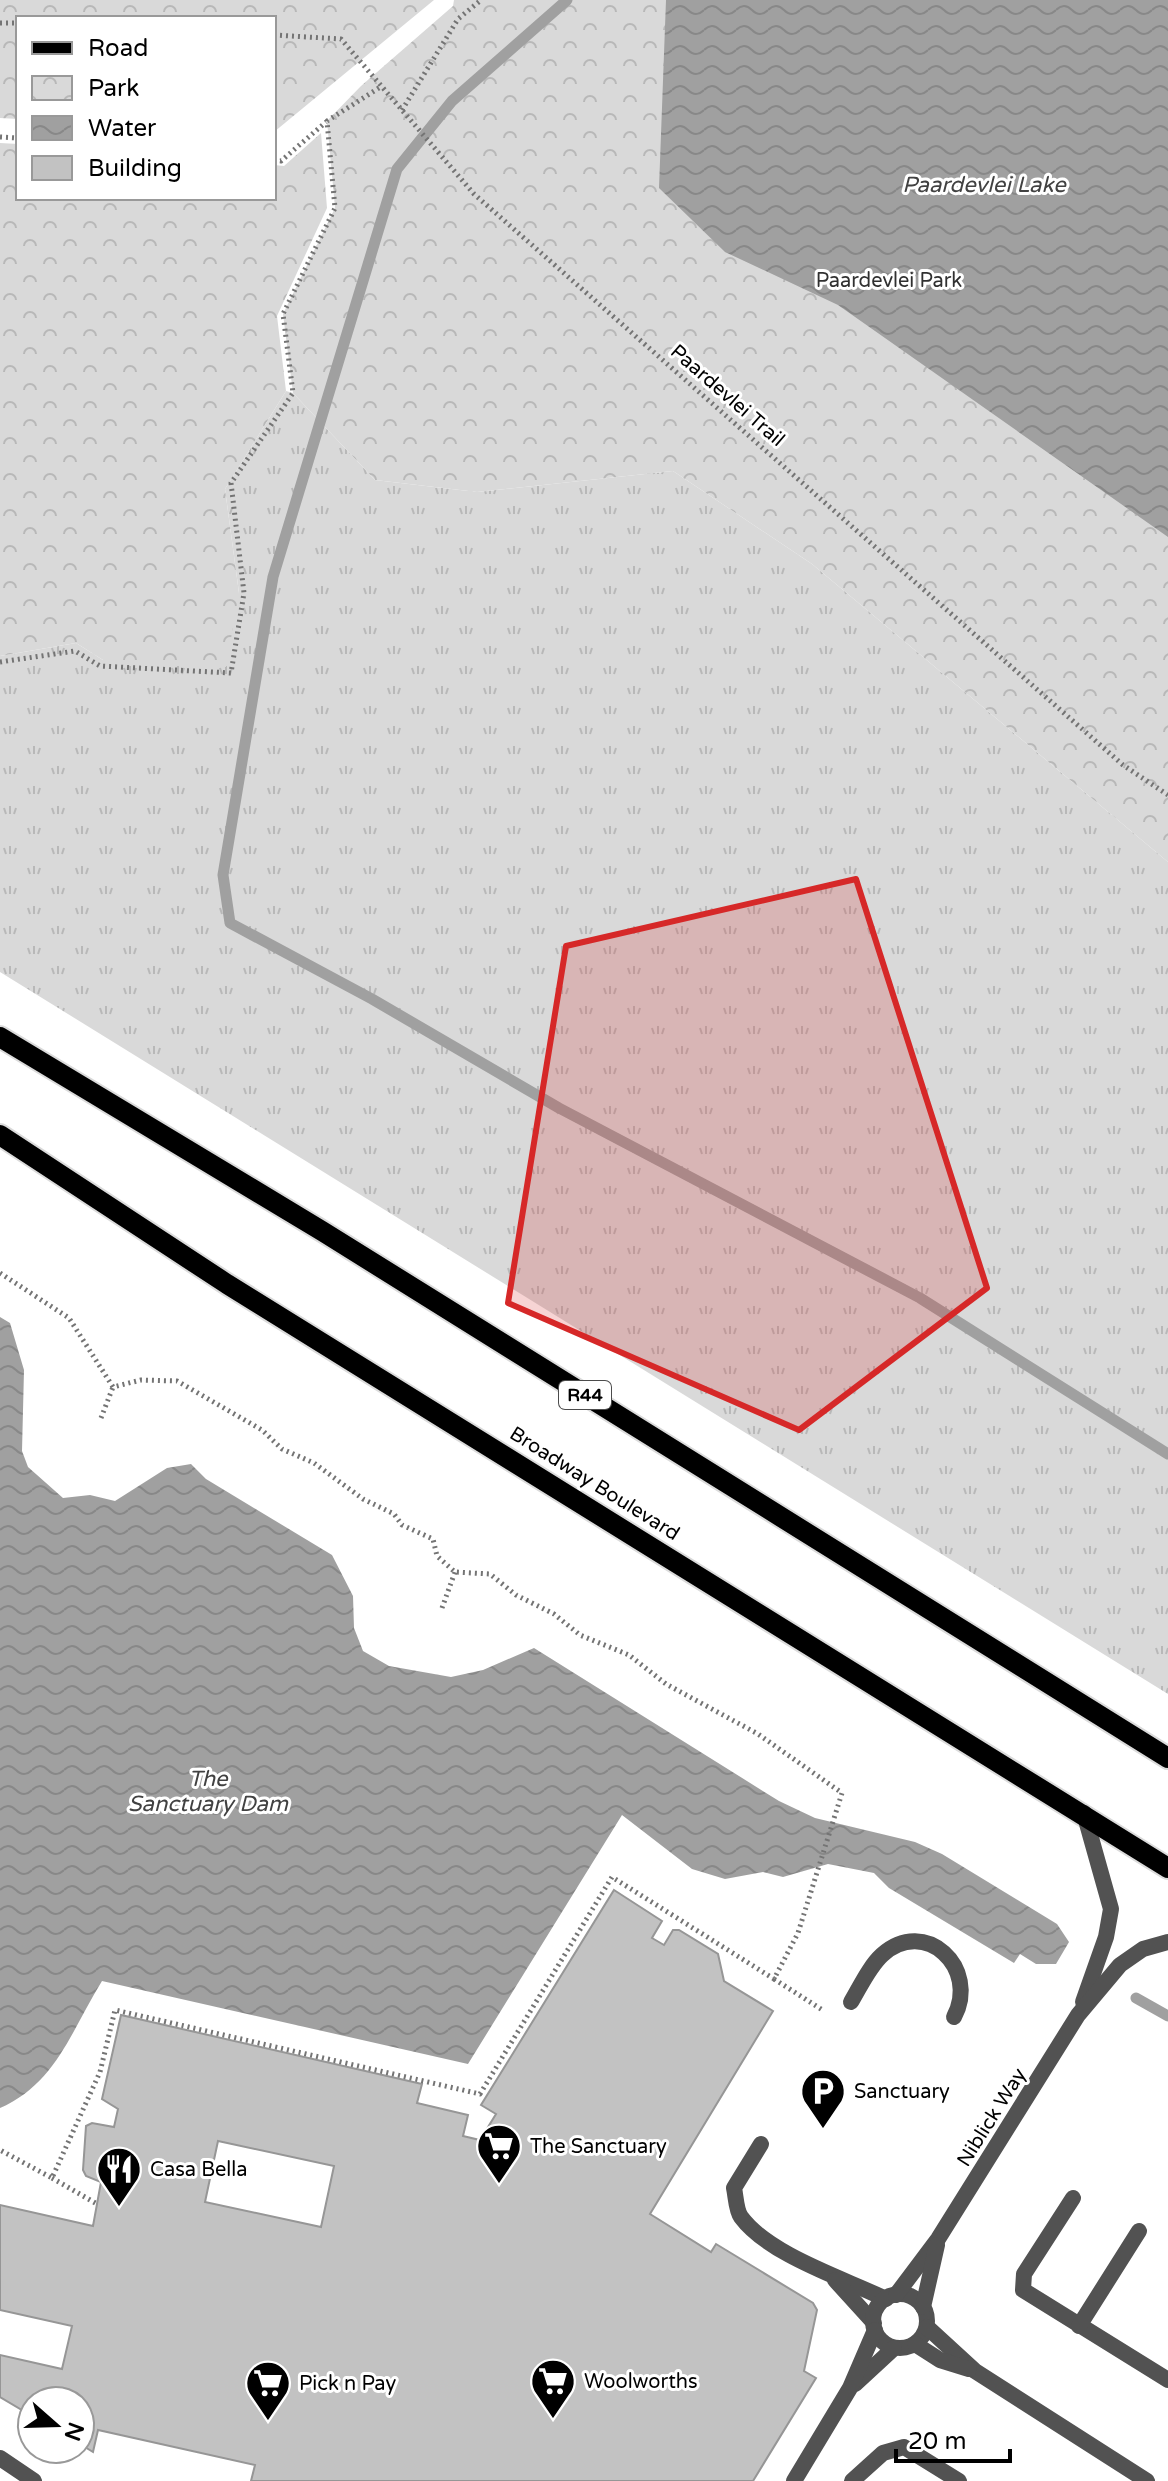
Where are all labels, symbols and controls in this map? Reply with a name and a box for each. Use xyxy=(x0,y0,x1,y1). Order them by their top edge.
legend xyxy=(16,16,276,200)
text: Road xyxy=(88,34,148,63)
text: Park xyxy=(88,74,139,103)
text: Water xyxy=(88,114,157,143)
text: Building xyxy=(88,154,182,183)
water label: Paardevlei Lake xyxy=(902,172,1067,198)
park label: Paardevlei Park xyxy=(816,269,962,293)
street label: Paardevlei Trail xyxy=(665,340,789,452)
road number: R44 xyxy=(559,1381,611,1409)
street label: Broadway Boulevard xyxy=(505,1422,684,1546)
water label: The Sanctuary Dam xyxy=(128,1766,289,1817)
street label: Niblick Way xyxy=(952,2064,1032,2171)
parking icon: Sanctuary xyxy=(799,2067,847,2130)
place label: Sanctuary xyxy=(854,2080,950,2104)
supermarket icon: The Sanctuary xyxy=(475,2122,523,2185)
place label: The Sanctuary xyxy=(530,2135,667,2159)
restaurant icon: Casa Bella xyxy=(95,2145,143,2208)
place label: Casa Bella xyxy=(150,2158,247,2182)
supermarket icon: Woolworths xyxy=(529,2357,577,2420)
supermarket icon: Pick n Pay xyxy=(244,2359,292,2422)
place label: Woolworths xyxy=(584,2370,698,2394)
place label: Pick n Pay xyxy=(299,2372,396,2396)
north arrow xyxy=(16,2385,96,2465)
scale bar xyxy=(896,2413,1010,2463)
text: N xyxy=(59,2419,89,2444)
text: 20 m xyxy=(908,2427,966,2456)

